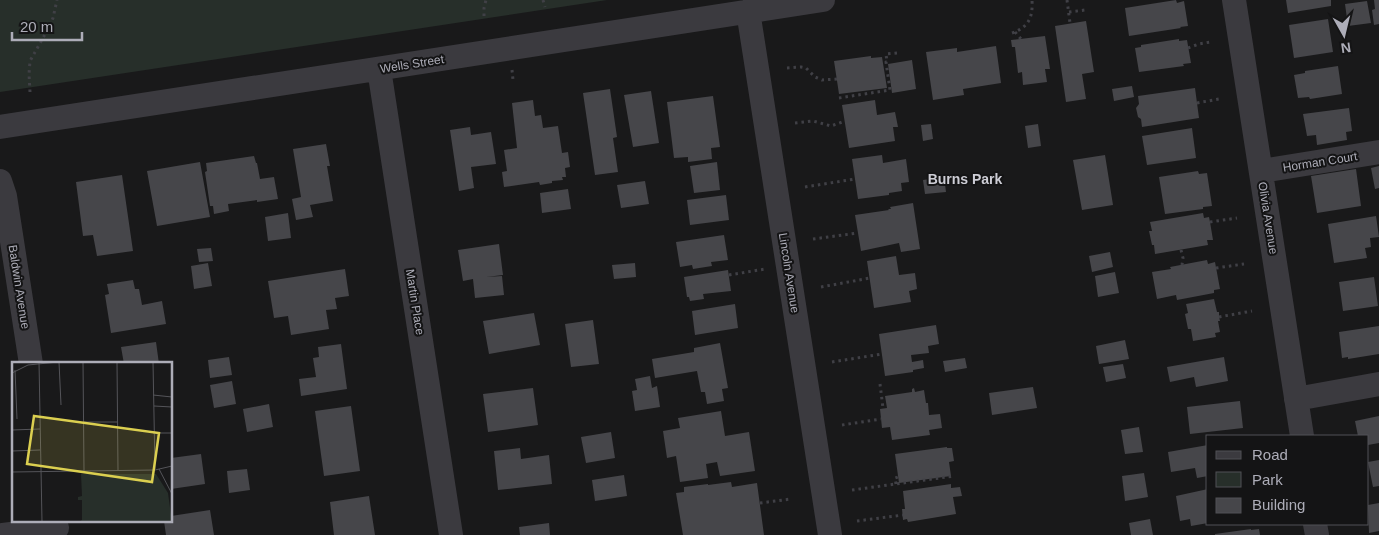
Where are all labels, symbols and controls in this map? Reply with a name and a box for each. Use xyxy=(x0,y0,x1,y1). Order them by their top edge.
scale bar xyxy=(12,10,82,42)
north arrow xyxy=(1319,10,1369,60)
text: 20 m xyxy=(20,18,53,35)
text: N xyxy=(1340,39,1352,57)
street label: Wells Street xyxy=(379,52,446,76)
street label: Horman Court xyxy=(1282,149,1359,175)
district label: Burns Park xyxy=(928,171,1003,187)
street label: Olivia Avenue xyxy=(1255,181,1281,256)
street label: Lincoln Avenue xyxy=(776,232,802,315)
street label: Baldwin Avenue xyxy=(5,244,33,330)
street label: Martin Place xyxy=(403,268,427,336)
inset map xyxy=(12,362,172,522)
legend xyxy=(1206,435,1369,525)
text: Road xyxy=(1252,446,1288,463)
text: Park xyxy=(1252,471,1283,488)
text: Building xyxy=(1252,496,1305,513)

